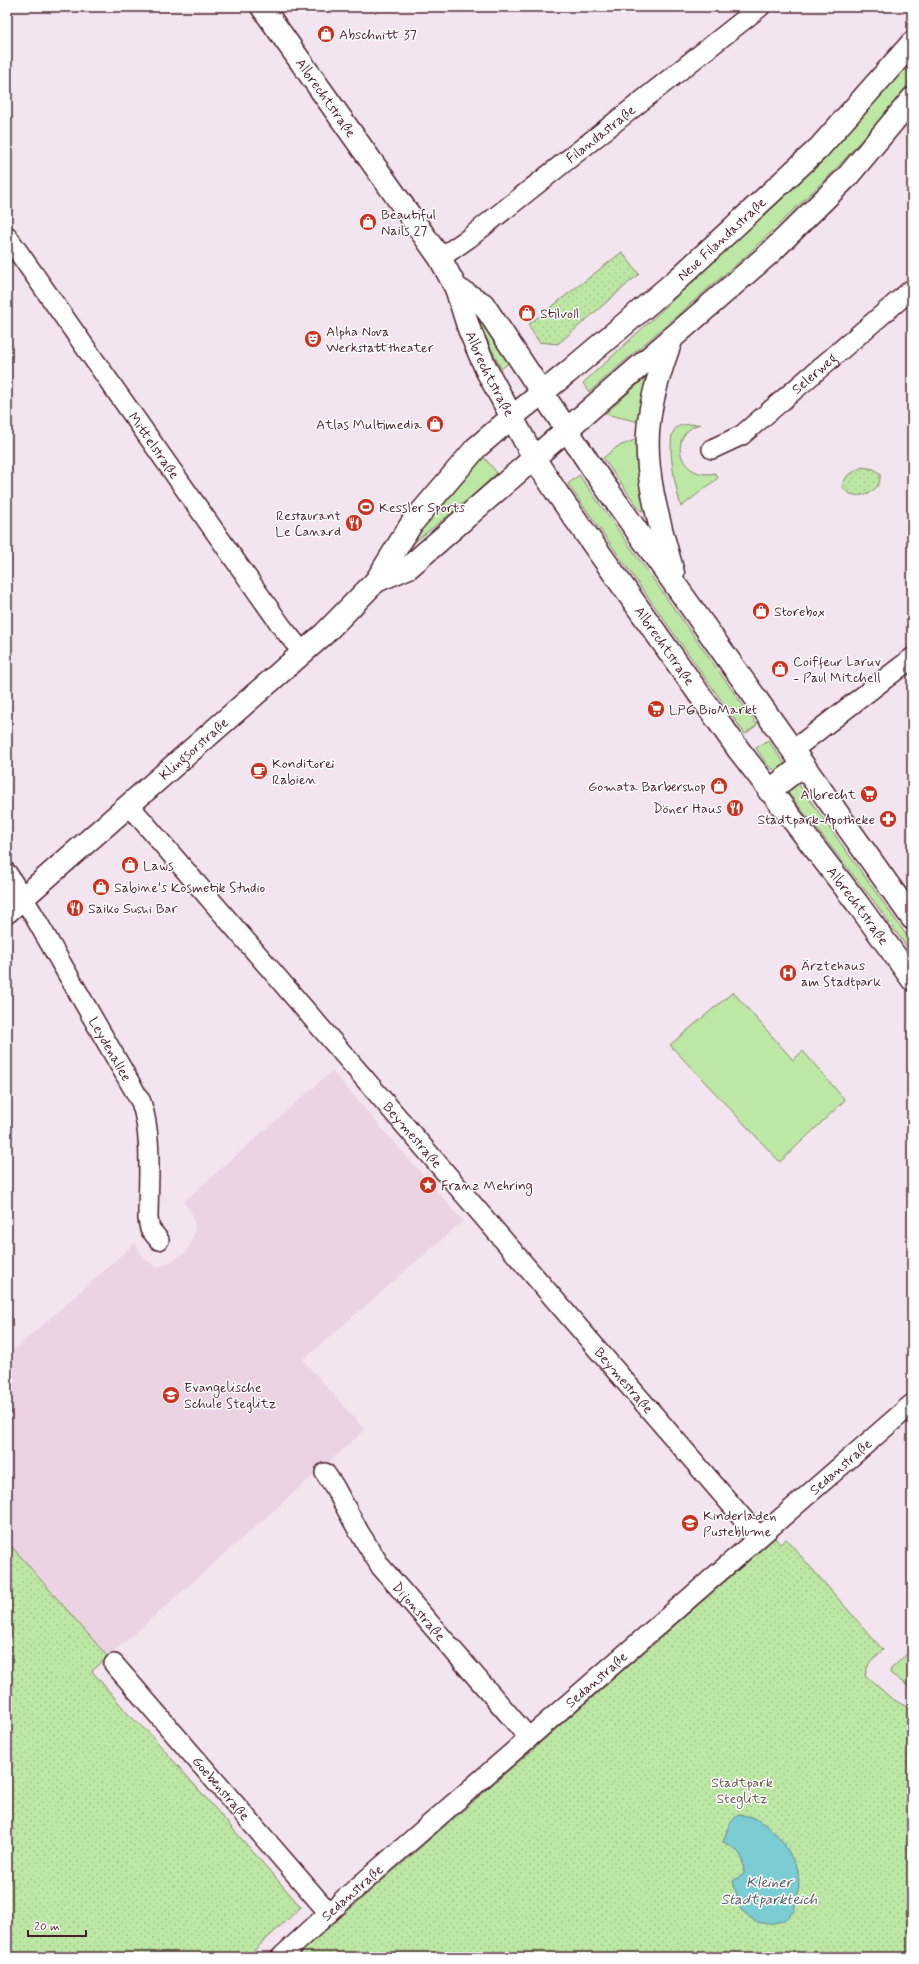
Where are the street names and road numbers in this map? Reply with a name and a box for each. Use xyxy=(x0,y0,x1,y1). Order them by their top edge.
street label: Albrechtstraße xyxy=(291,55,360,141)
street label: Filandastraße xyxy=(563,101,640,168)
street label: Neue Filandastraße xyxy=(674,194,770,285)
street label: Albrechtstraße xyxy=(461,328,518,420)
street label: Selerweg xyxy=(788,349,842,398)
street label: Mittelstraße xyxy=(124,409,183,483)
street label: Albrechtstraße xyxy=(630,603,698,689)
street label: Klingsorstraße xyxy=(156,714,233,785)
street label: Albrechtstraße xyxy=(822,863,892,949)
street label: Leydenallee xyxy=(84,1014,135,1085)
street label: Beymestraße xyxy=(378,1098,446,1172)
street label: Beymestraße xyxy=(590,1344,657,1418)
street label: Sedanstraße xyxy=(806,1435,876,1499)
street label: Dijonstraße xyxy=(388,1579,449,1645)
street label: Sedanstraße xyxy=(562,1648,632,1712)
street label: Goebenstraße xyxy=(188,1753,253,1825)
street label: Sedanstraße xyxy=(318,1861,387,1925)

